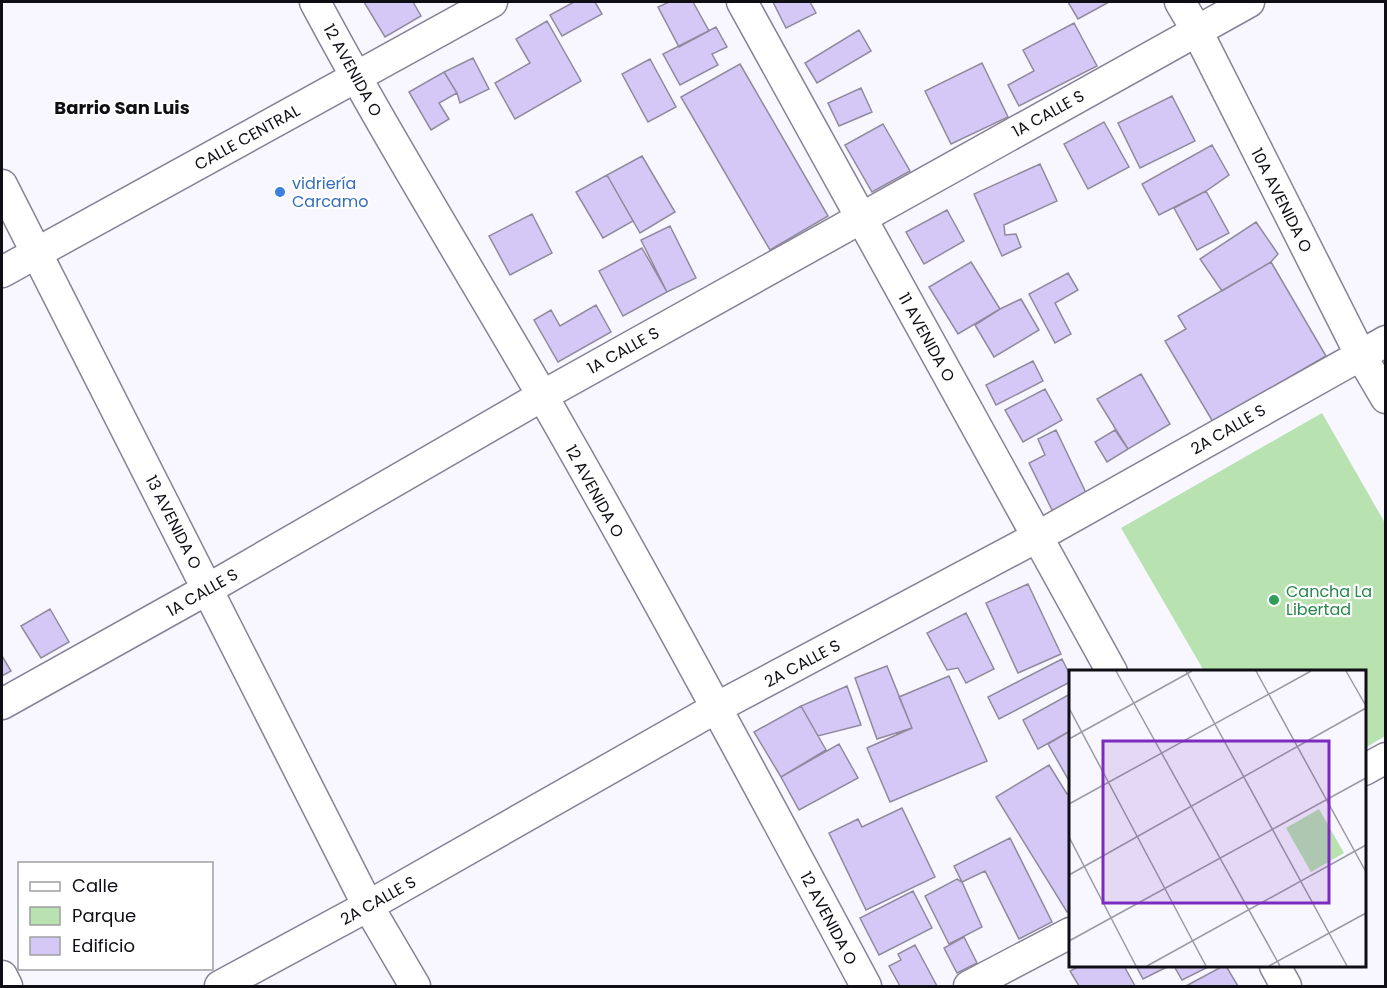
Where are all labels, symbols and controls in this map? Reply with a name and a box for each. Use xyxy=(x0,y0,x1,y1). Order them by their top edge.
street label: 12 AVENIDA O xyxy=(318,20,387,121)
street label: 1A CALLE S xyxy=(1008,84,1088,143)
district label: Barrio San Luis xyxy=(54,95,190,120)
street label: CALLE CENTRAL xyxy=(190,99,304,176)
street label: 10A AVENIDA O xyxy=(1245,144,1318,256)
place label: vidriería Carcamo xyxy=(292,172,368,213)
marker: vidriería Carcamo xyxy=(273,185,287,199)
street label: 11 AVENIDA O xyxy=(893,289,960,386)
street label: 1A CALLE S xyxy=(583,321,663,380)
street label: 2A CALLE S xyxy=(1187,399,1270,460)
street label: 12 AVENIDA O xyxy=(560,441,629,542)
street label: 13 AVENIDA O xyxy=(140,471,207,573)
street label: 1A CALLE S xyxy=(162,563,242,622)
place label: Cancha La Libertad xyxy=(1286,580,1372,621)
marker: Cancha La Libertad xyxy=(1267,593,1281,607)
street label: 2A CALLE S xyxy=(760,634,844,693)
inset map xyxy=(1069,670,1366,967)
legend xyxy=(18,862,213,970)
street label: 12 AVENIDA O xyxy=(794,868,863,969)
street label: 2A CALLE S xyxy=(336,870,420,931)
text: Calle xyxy=(72,873,118,898)
text: Parque xyxy=(72,903,136,928)
text: Edificio xyxy=(72,933,135,958)

